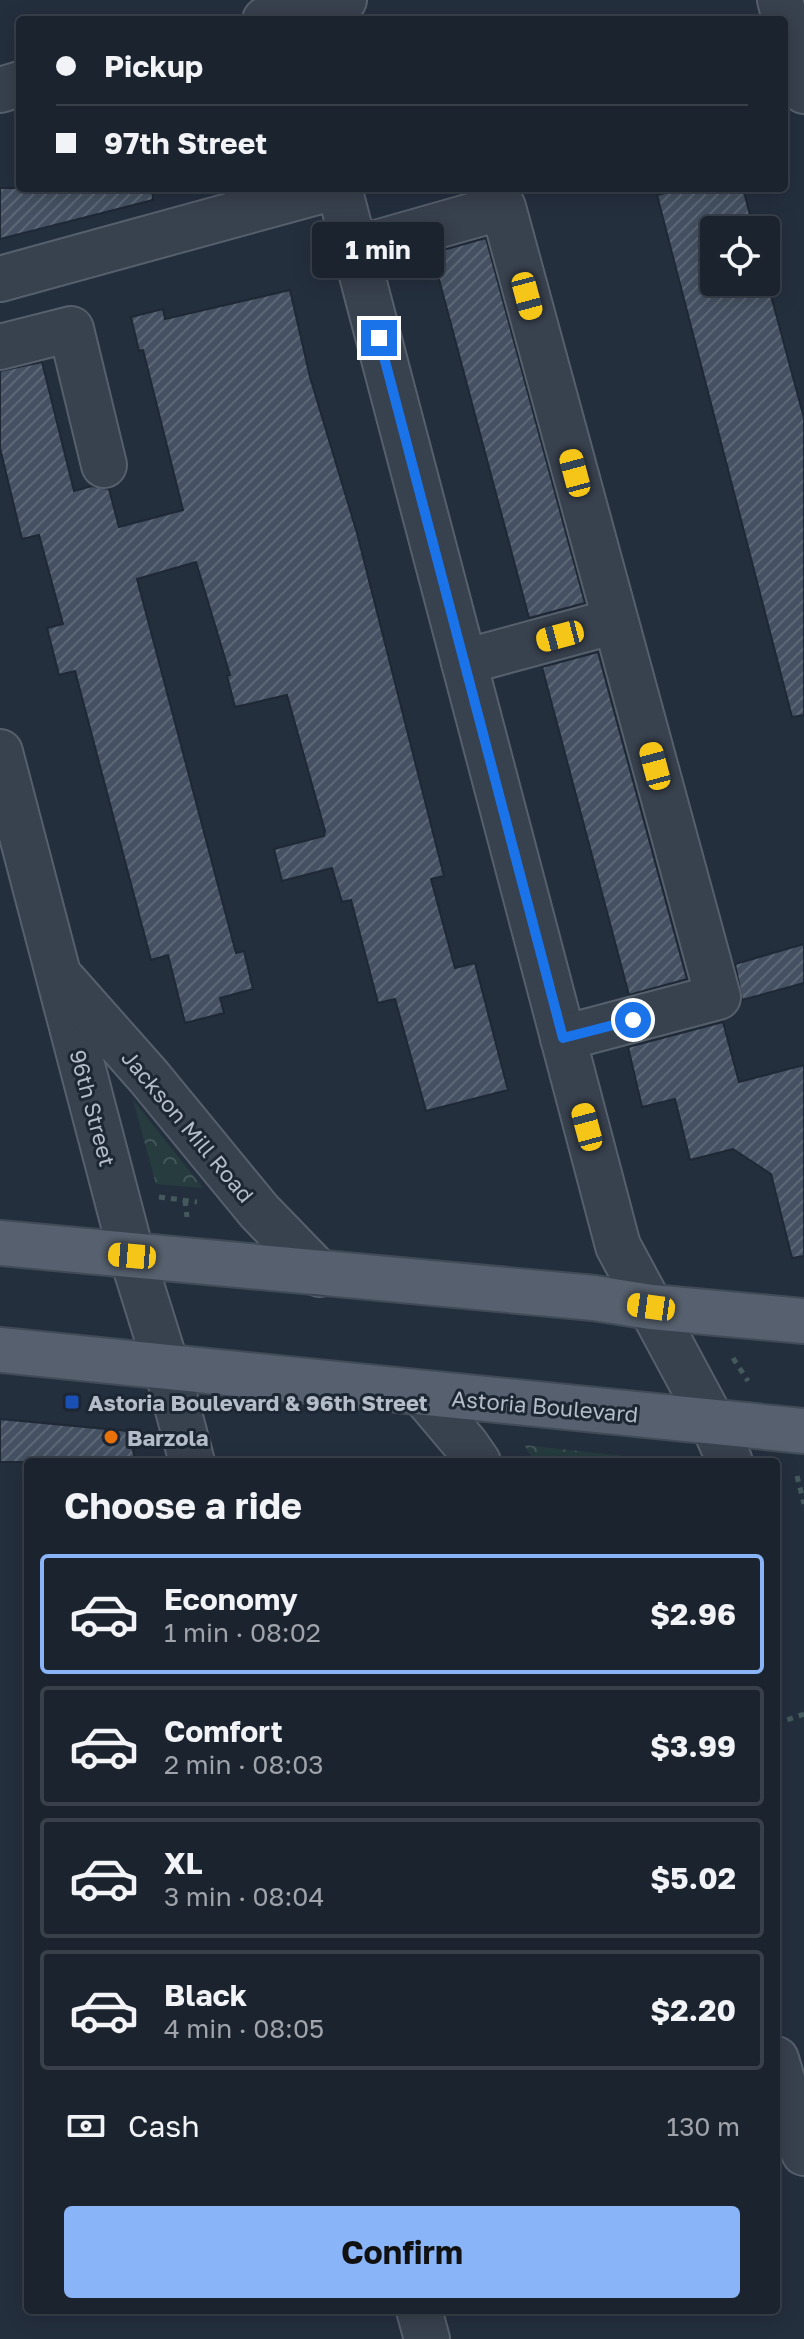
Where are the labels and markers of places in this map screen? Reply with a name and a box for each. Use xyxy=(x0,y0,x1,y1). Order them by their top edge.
place label: Astoria Boulevard & 96th Street xyxy=(88,1389,428,1416)
marker: Astoria Boulevard & 96th Street xyxy=(63,1393,81,1411)
place label: Barzola xyxy=(127,1424,209,1451)
marker: Barzola xyxy=(102,1428,120,1446)

